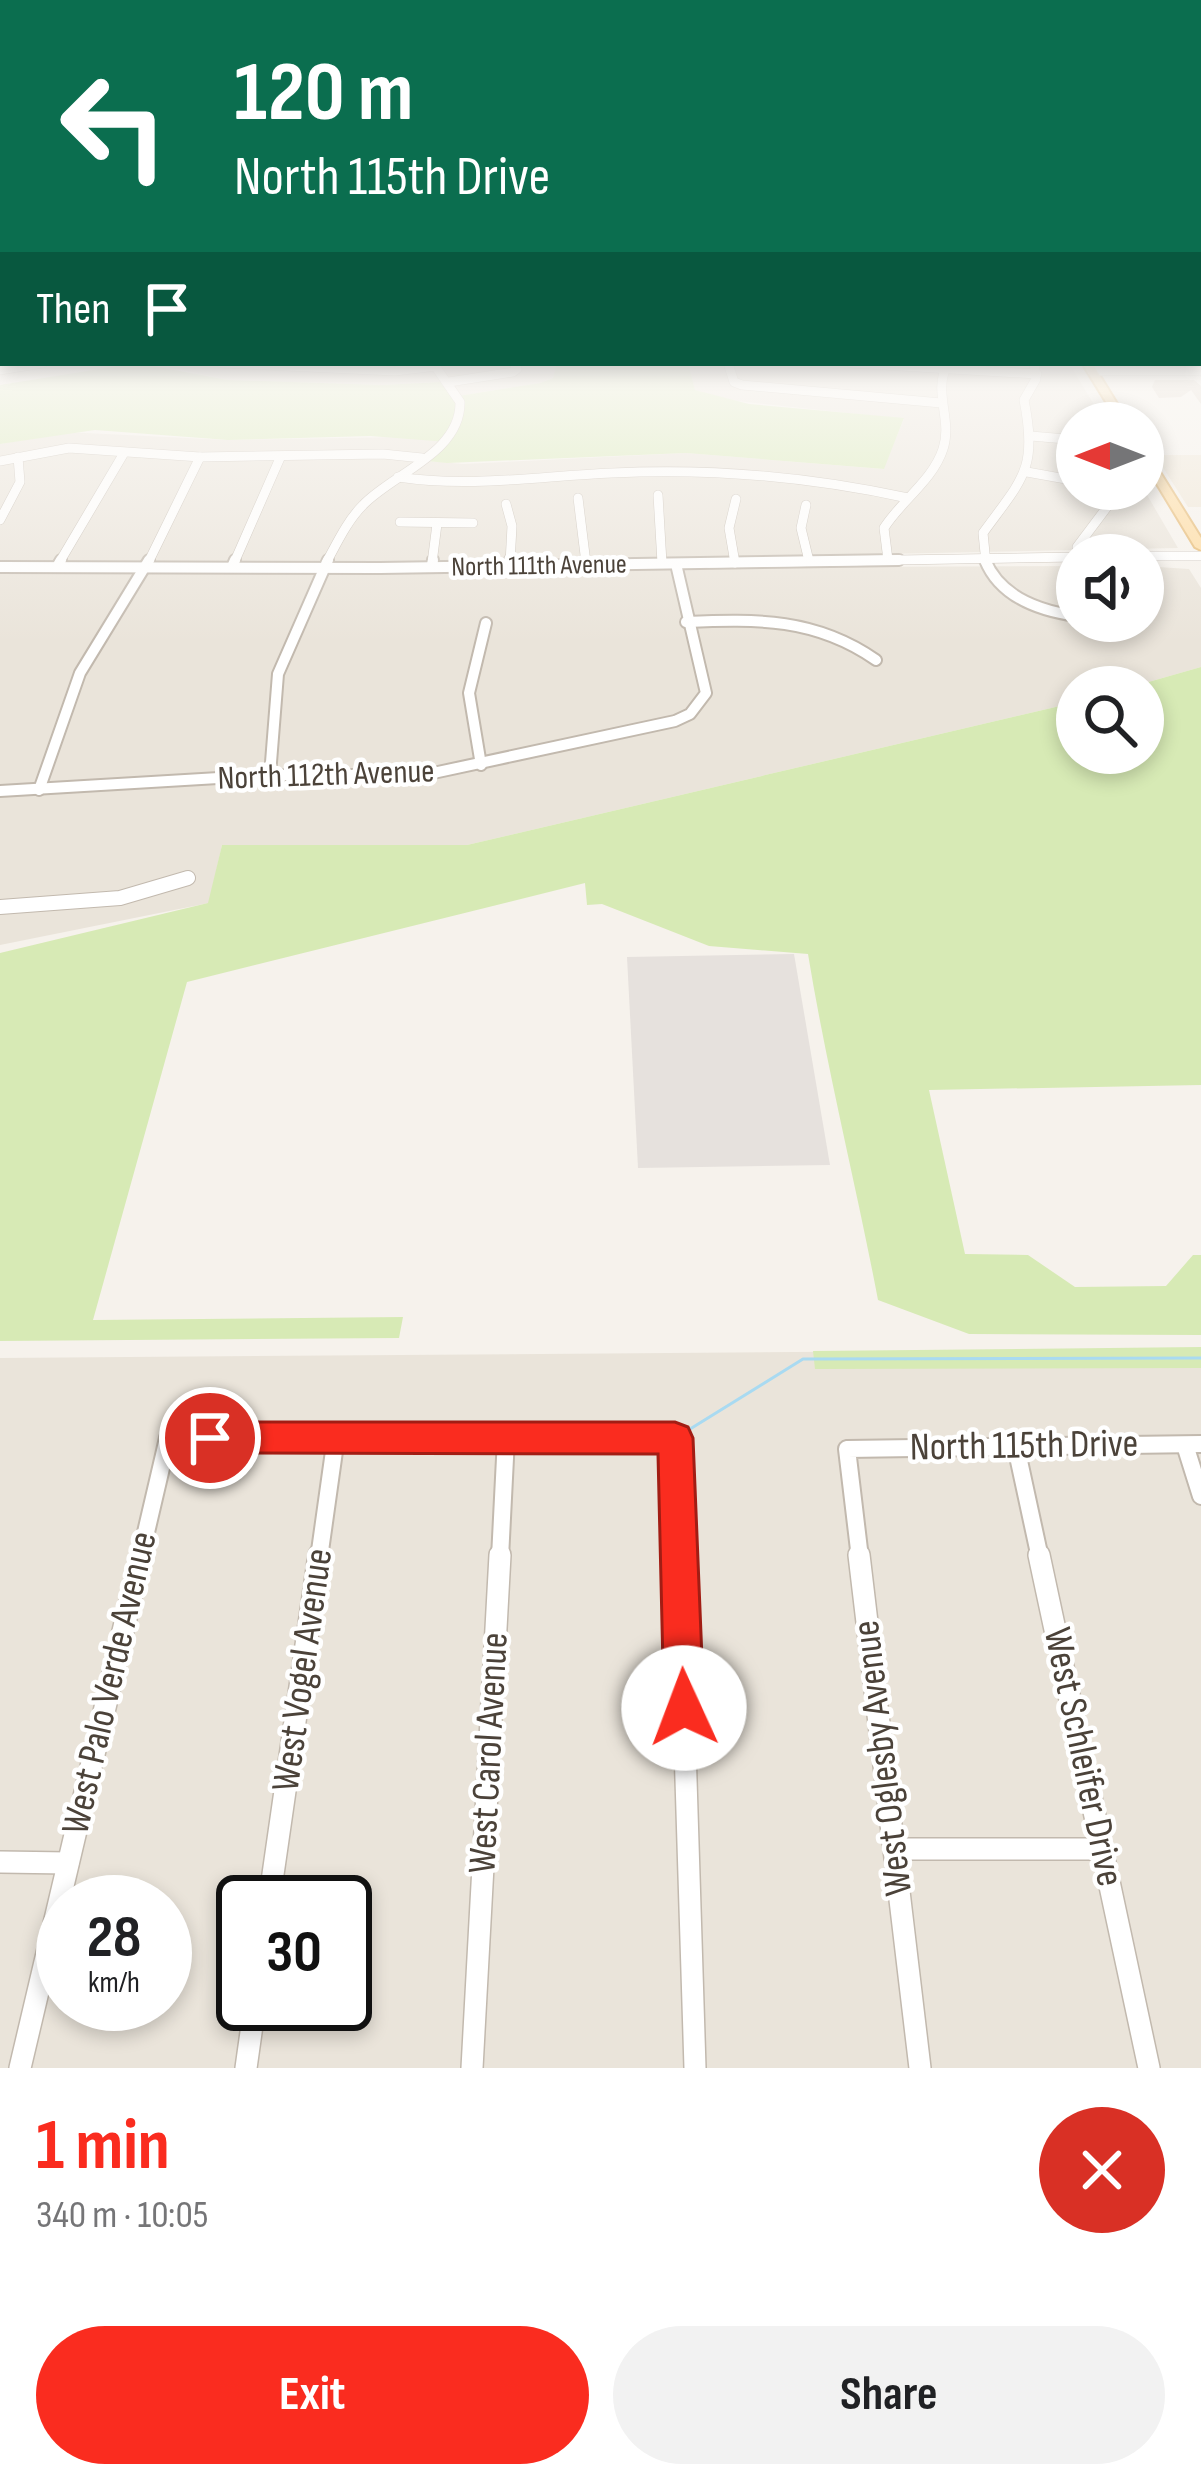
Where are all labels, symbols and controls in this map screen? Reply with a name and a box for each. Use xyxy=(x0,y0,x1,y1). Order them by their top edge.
text: 120 m xyxy=(234,43,413,144)
icon: left xyxy=(36,48,192,204)
text: North 115th Drive xyxy=(234,145,550,210)
icon: arrive xyxy=(134,276,200,342)
text: Then xyxy=(36,282,110,337)
north arrow xyxy=(1056,402,1164,510)
map controls xyxy=(1056,402,1164,774)
button: sound xyxy=(1056,534,1164,642)
street label: North 111th Avenue xyxy=(451,548,627,584)
button: search xyxy=(1056,666,1164,774)
street label: North 112th Avenue xyxy=(217,751,435,799)
pin xyxy=(159,1387,261,1489)
icon: arrive xyxy=(177,1405,243,1471)
street label: North 115th Drive xyxy=(909,1421,1139,1471)
street label: West Palo Verde Avenue xyxy=(52,1527,168,1839)
street label: West Vogel Avenue xyxy=(263,1546,343,1794)
street label: West Oglesby Avenue xyxy=(843,1618,923,1898)
street label: West Schleifer Drive xyxy=(1033,1623,1133,1891)
street label: West Carol Avenue xyxy=(459,1631,519,1875)
position arrow xyxy=(621,1645,747,1771)
speed limit sign: 30 xyxy=(216,1875,372,2031)
text: 28 xyxy=(87,1902,141,1974)
text: km/h xyxy=(88,1965,140,2001)
text: 1 min xyxy=(36,2103,170,2190)
button: close xyxy=(1039,2107,1165,2233)
text: 340 m · 10:05 xyxy=(36,2192,208,2239)
button: Exit xyxy=(36,2326,589,2464)
button: Share xyxy=(613,2326,1165,2464)

